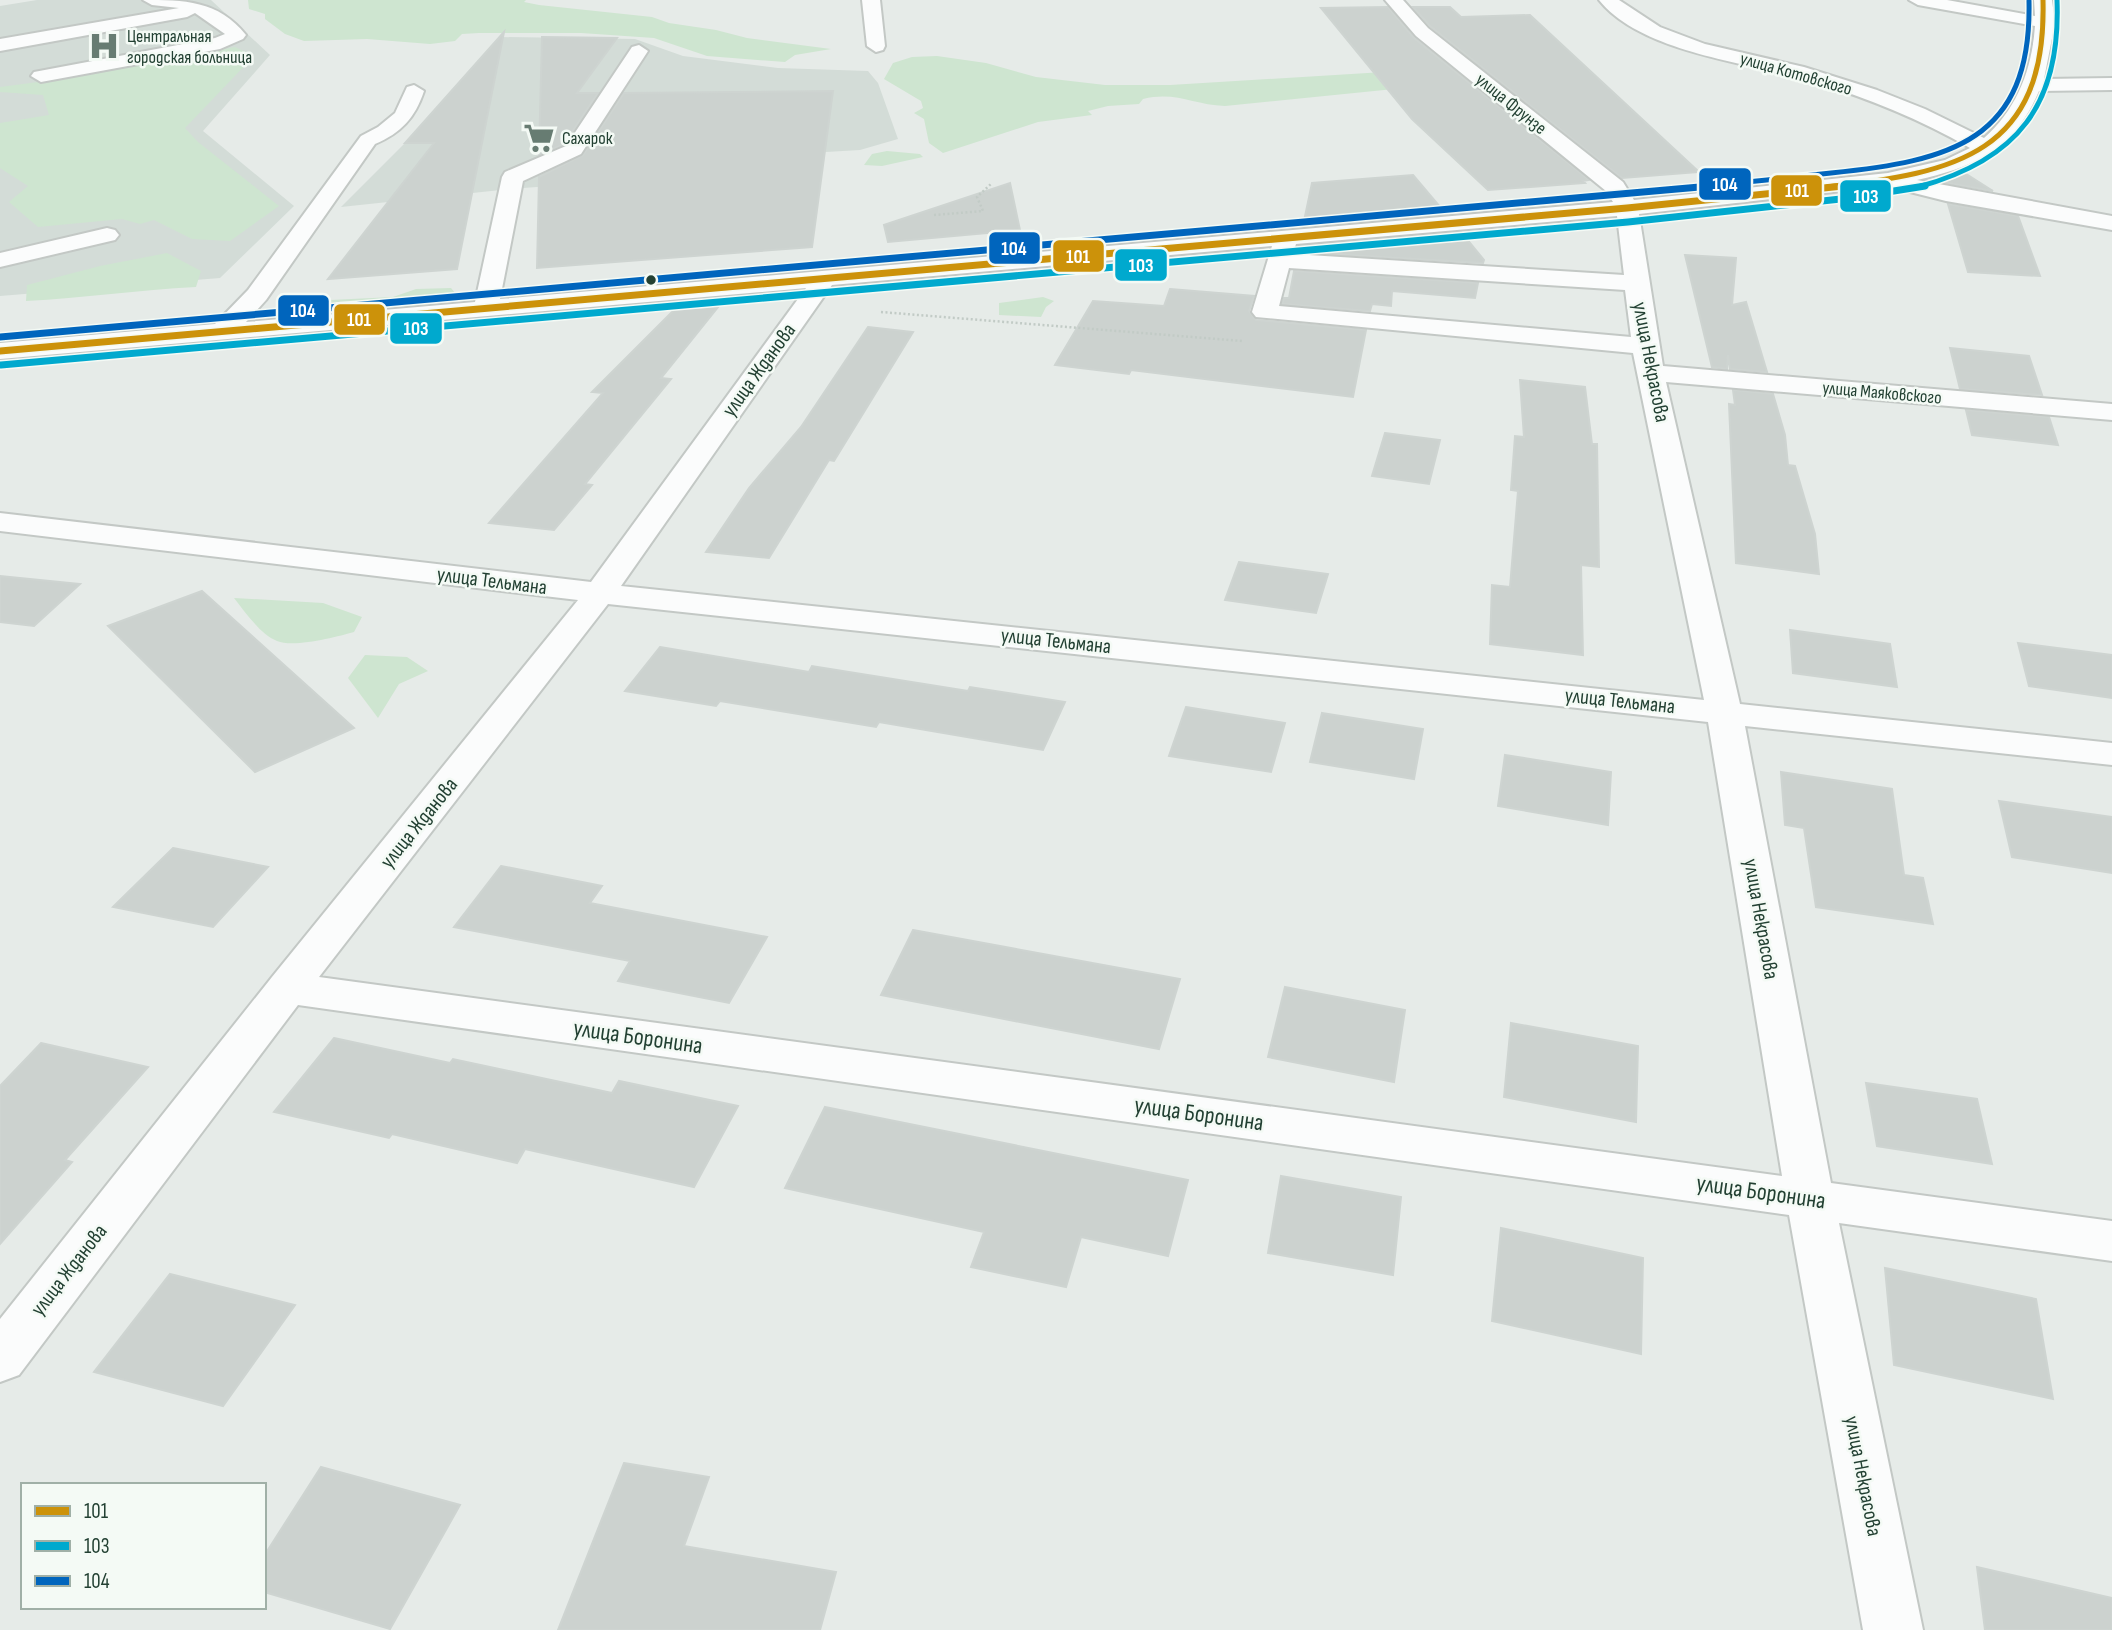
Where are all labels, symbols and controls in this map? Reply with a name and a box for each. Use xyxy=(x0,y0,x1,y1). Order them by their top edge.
place label: Центральная городская больница xyxy=(127,26,252,68)
hospital icon: Центральная городская больница xyxy=(87,29,121,63)
street label: улица Котовского xyxy=(1738,48,1854,100)
street label: улица Фрунзе xyxy=(1471,69,1551,139)
supermarket icon: Сахарок xyxy=(522,121,556,155)
place label: Сахарок xyxy=(562,128,613,149)
line badge: 104 xyxy=(1698,167,1752,201)
text: 104 xyxy=(1712,174,1738,197)
line badge: 101 xyxy=(1770,174,1823,207)
line badge: 103 xyxy=(1839,179,1892,213)
text: 101 xyxy=(1785,180,1810,203)
text: 103 xyxy=(1853,186,1879,209)
line badge: 104 xyxy=(988,231,1041,265)
text: 104 xyxy=(1001,238,1027,261)
line badge: 101 xyxy=(1052,239,1105,273)
text: 101 xyxy=(1066,246,1091,269)
line badge: 103 xyxy=(1114,248,1168,282)
text: 103 xyxy=(1128,255,1154,278)
unlabelled marker xyxy=(644,273,658,287)
line badge: 104 xyxy=(277,294,330,327)
text: 104 xyxy=(290,300,316,323)
street label: улица Некрасова xyxy=(1627,300,1675,424)
line badge: 101 xyxy=(333,303,386,336)
text: 101 xyxy=(347,309,372,332)
line badge: 103 xyxy=(389,312,443,345)
text: 103 xyxy=(403,318,429,341)
street label: улица Жданова xyxy=(717,319,801,421)
street label: улица Маяковского xyxy=(1822,377,1942,409)
street label: улица Тельмана xyxy=(436,562,548,600)
street label: улица Тельмана xyxy=(1000,623,1112,659)
street label: улица Тельмана xyxy=(1564,683,1676,719)
street label: улица Жданова xyxy=(375,773,463,873)
street label: улица Некрасова xyxy=(1738,857,1784,981)
street label: улица Боронина xyxy=(571,1014,705,1060)
street label: улица Боронина xyxy=(1132,1091,1266,1137)
street label: улица Боронина xyxy=(1694,1169,1828,1215)
street label: улица Жданова xyxy=(26,1219,112,1321)
street label: улица Некрасова xyxy=(1839,1414,1887,1538)
legend xyxy=(21,1483,266,1609)
text: 101 xyxy=(84,1499,109,1524)
text: 103 xyxy=(84,1534,110,1559)
text: 104 xyxy=(84,1569,110,1594)

